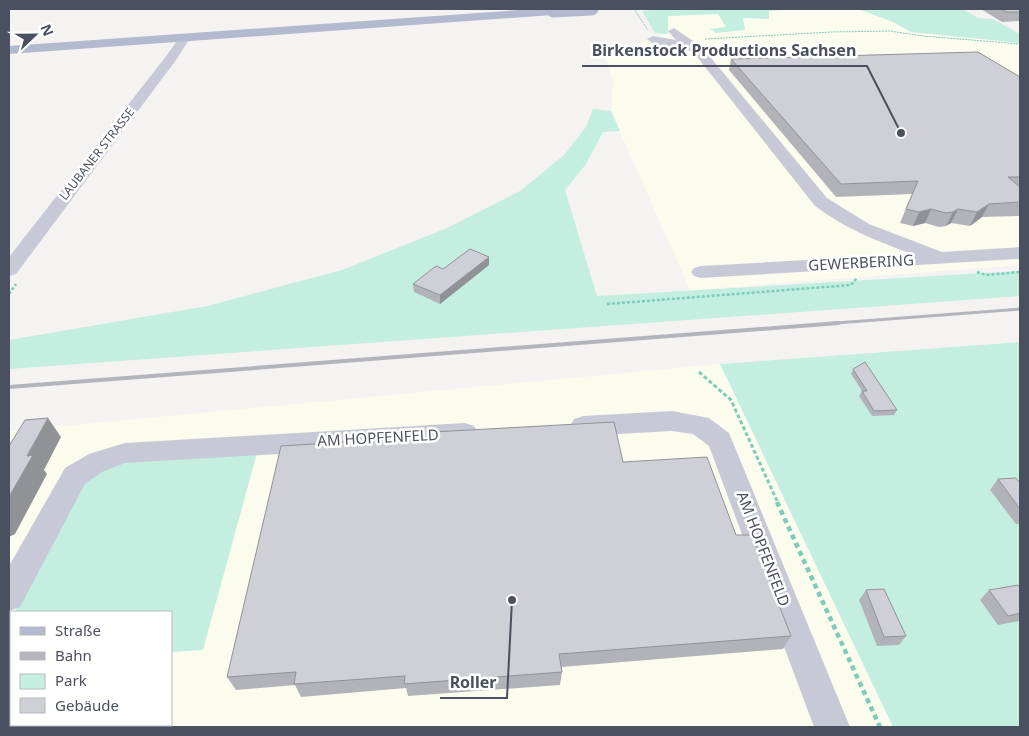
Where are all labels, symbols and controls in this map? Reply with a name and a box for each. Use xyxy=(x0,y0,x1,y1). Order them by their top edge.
north arrow xyxy=(10,10,60,60)
text: N xyxy=(37,21,58,39)
callout: Birkenstock Productions Sachsen xyxy=(582,35,867,66)
text: Birkenstock Productions Sachsen xyxy=(592,39,856,61)
street label: LAUBANER STRASSE xyxy=(55,104,138,203)
street label: GEWERBERING xyxy=(808,249,914,275)
street label: AM HOPFENFELD xyxy=(317,424,439,450)
street label: AM HOPFENFELD xyxy=(733,488,795,609)
legend xyxy=(10,611,172,726)
text: Straße xyxy=(55,620,101,640)
text: Bahn xyxy=(55,645,92,665)
callout: Roller xyxy=(440,667,507,698)
text: Park xyxy=(55,670,87,690)
text: Roller xyxy=(450,671,496,693)
text: Gebäude xyxy=(55,695,119,715)

